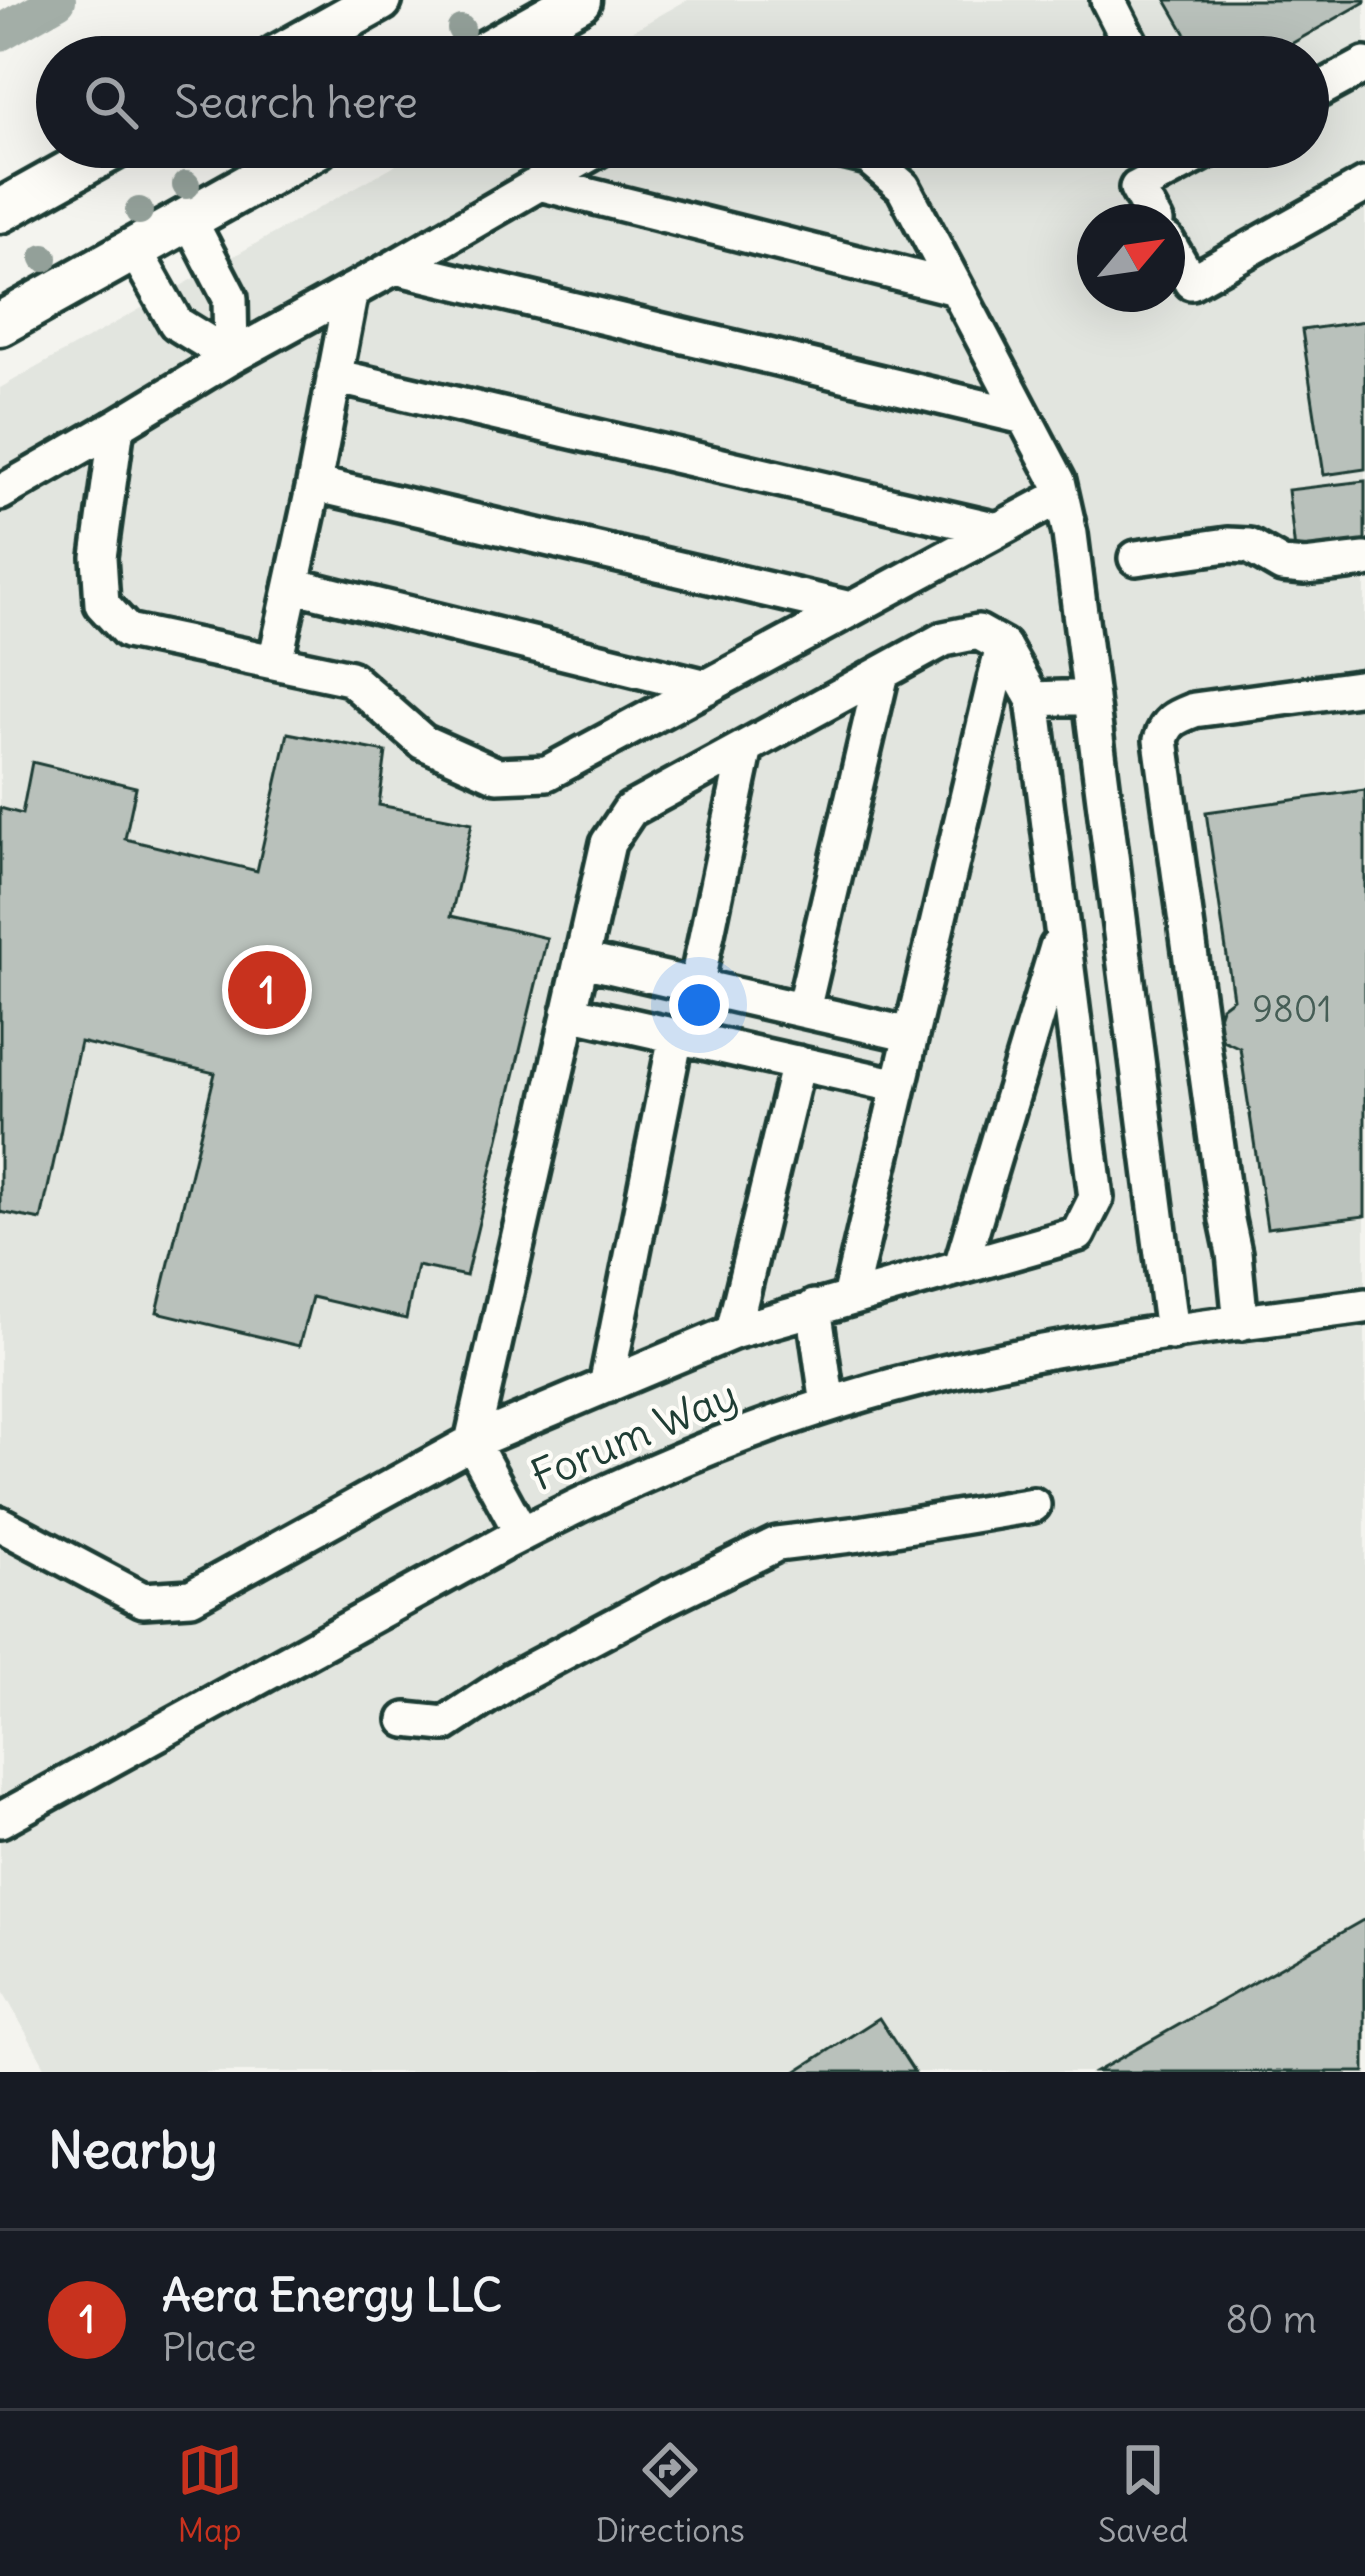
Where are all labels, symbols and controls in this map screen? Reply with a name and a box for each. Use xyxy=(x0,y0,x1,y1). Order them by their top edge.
search box xyxy=(36,36,1329,168)
icon: search xyxy=(78,69,144,135)
text: Search here xyxy=(174,74,418,130)
north arrow xyxy=(1077,204,1185,312)
pin: 1 xyxy=(228,945,306,1035)
your location xyxy=(669,975,729,1035)
house number: 9801 xyxy=(1252,987,1332,1032)
street label: Forum Way xyxy=(523,1368,745,1502)
text: Nearby xyxy=(48,2118,217,2182)
text: Aera Energy LLC xyxy=(162,2267,502,2323)
text: 1 xyxy=(79,2295,95,2344)
text: 80 m xyxy=(1225,2295,1317,2344)
text: Place xyxy=(162,2323,256,2372)
tab: Map xyxy=(177,2437,243,2551)
tab: Directions xyxy=(596,2437,745,2551)
tab: Saved xyxy=(1098,2437,1188,2551)

